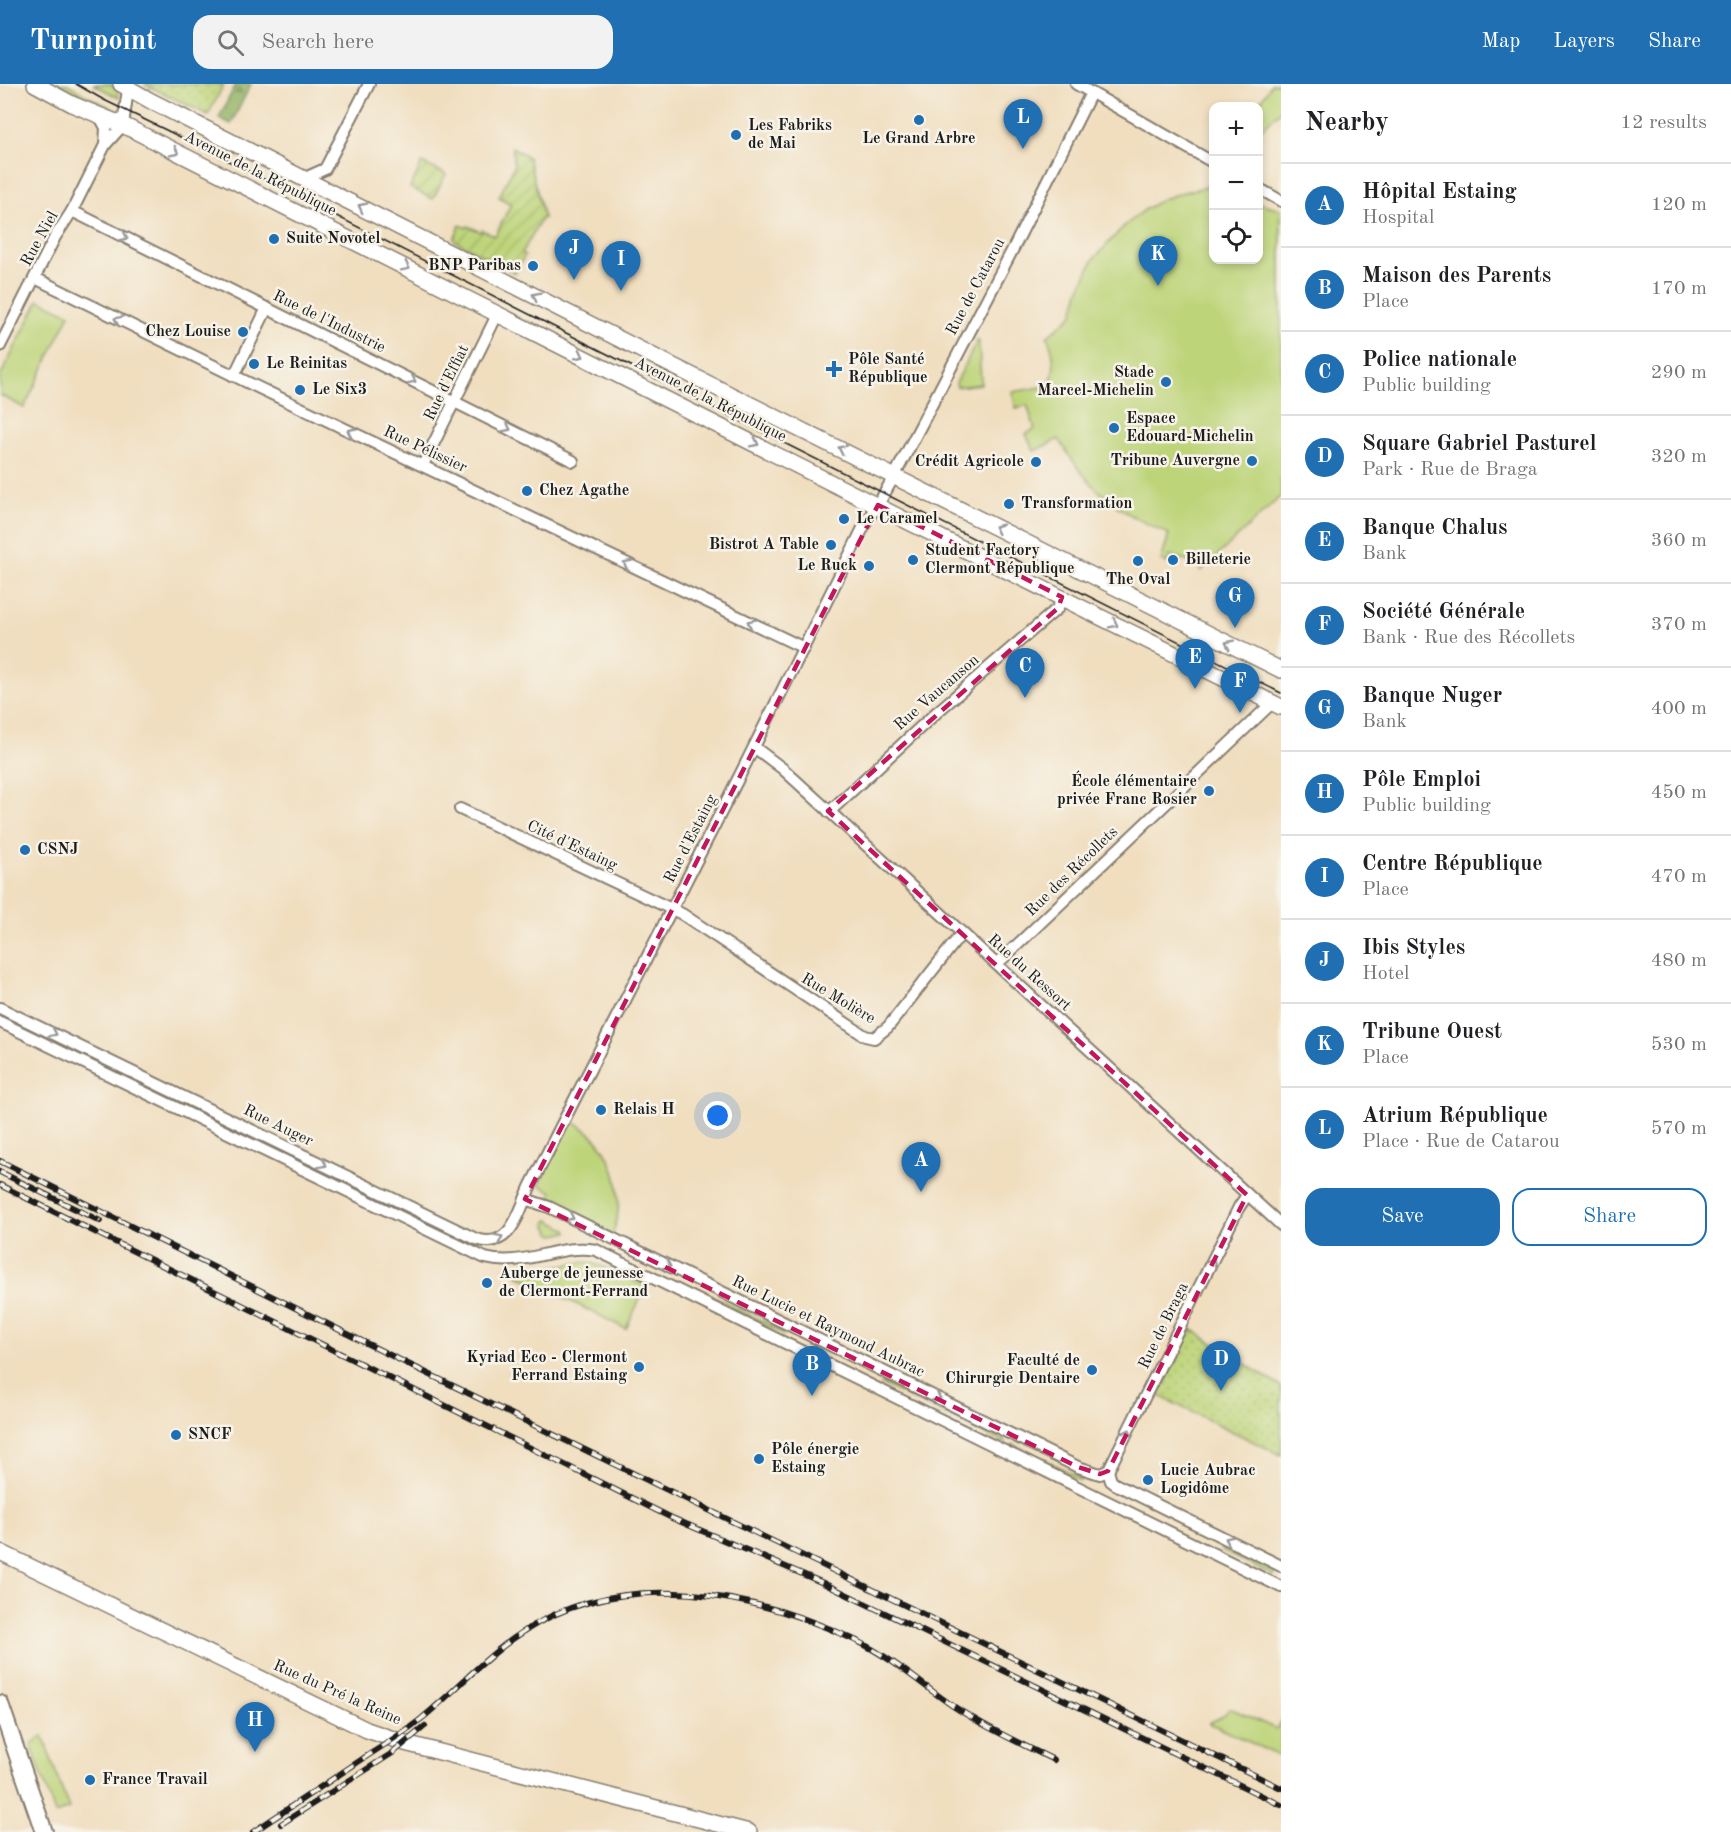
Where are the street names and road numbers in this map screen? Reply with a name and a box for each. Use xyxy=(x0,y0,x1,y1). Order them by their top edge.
street label: Avenue de la République xyxy=(181,129,339,219)
street label: Rue Niel xyxy=(18,209,62,269)
street label: Rue de Catarou xyxy=(944,236,1008,338)
street label: Rue de l'Industrie xyxy=(270,288,388,356)
street label: Rue d'Effiat xyxy=(422,342,472,424)
street label: Avenue de la République xyxy=(631,355,789,445)
street label: Rue Pélissier xyxy=(381,424,470,476)
street label: Rue Vaucanson xyxy=(892,652,983,734)
street label: Rue d'Estaing xyxy=(662,792,720,886)
street label: Cité d'Estaing xyxy=(524,818,620,874)
street label: Rue des Récollets xyxy=(1023,824,1121,920)
street label: Rue du Ressort xyxy=(984,932,1074,1015)
street label: Rue Molière xyxy=(798,971,878,1027)
street label: Rue Auger xyxy=(241,1102,316,1150)
street label: Rue Lucie et Raymond Aubrac xyxy=(729,1273,927,1381)
street label: Rue de Braga xyxy=(1136,1280,1192,1372)
street label: Rue du Pré la Reine xyxy=(271,1658,403,1728)

